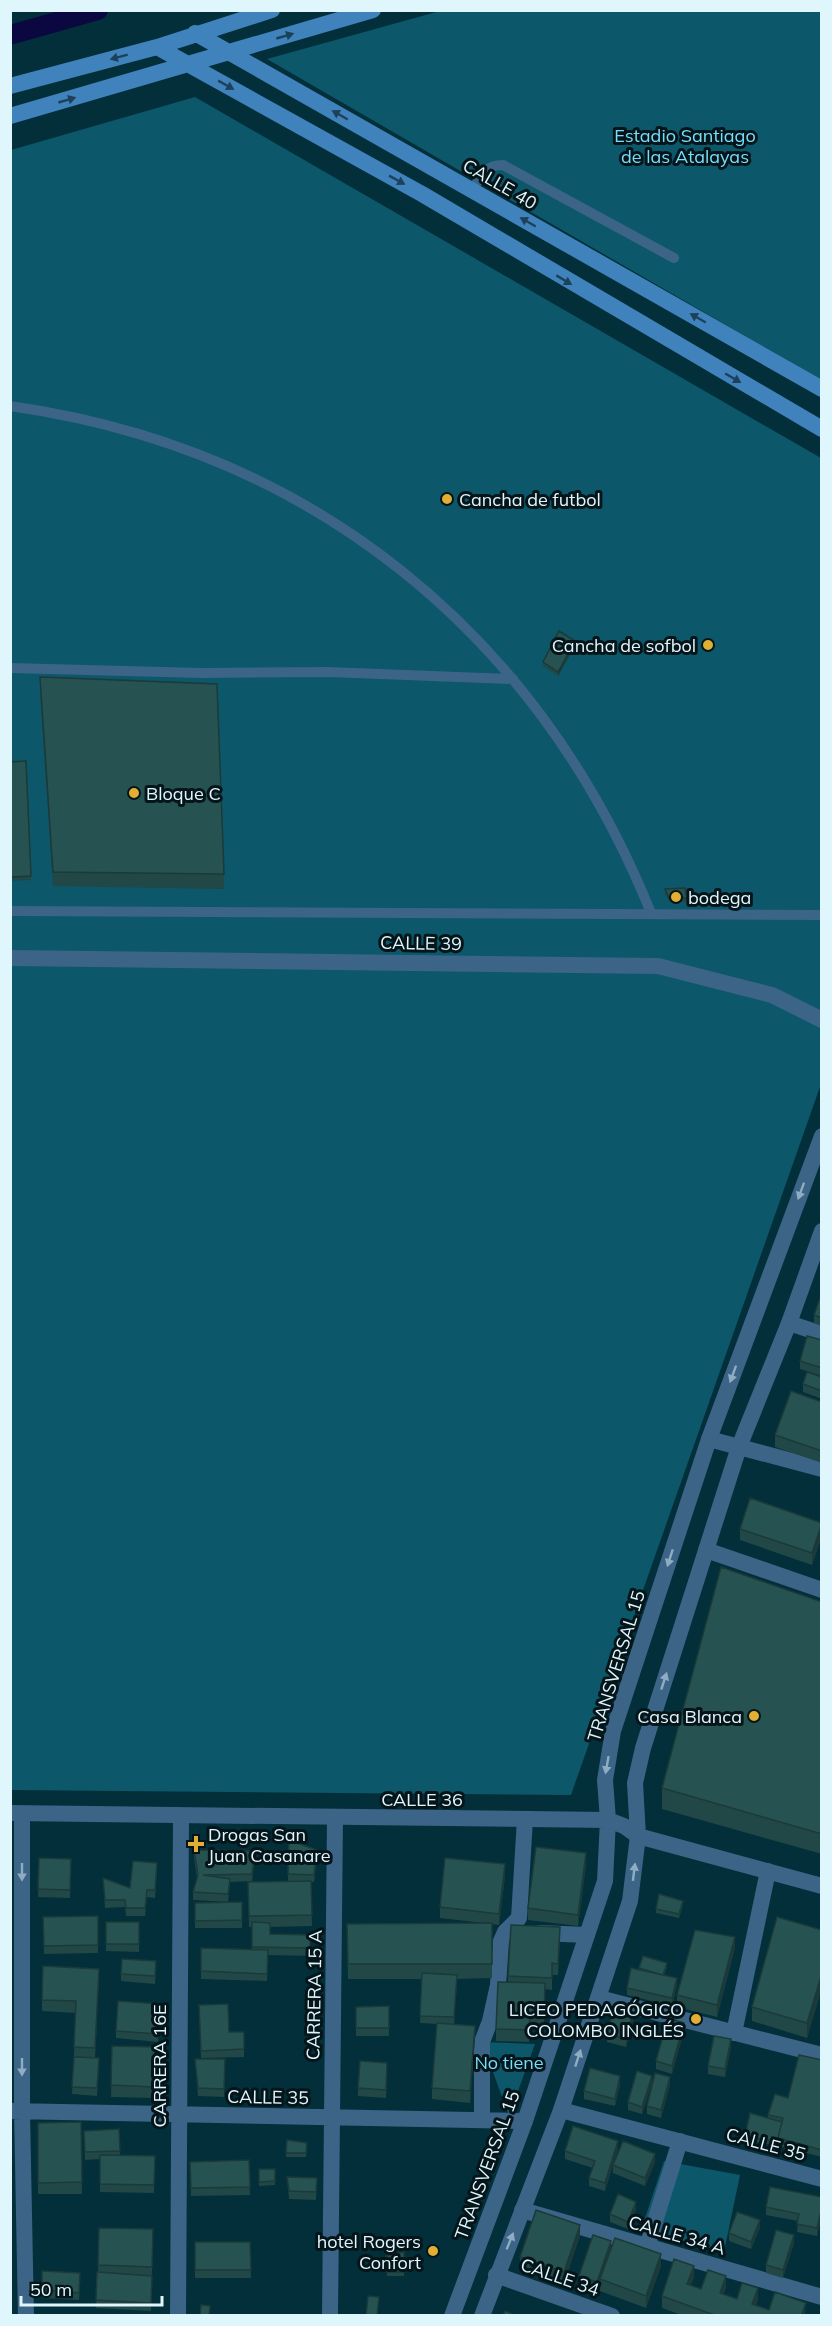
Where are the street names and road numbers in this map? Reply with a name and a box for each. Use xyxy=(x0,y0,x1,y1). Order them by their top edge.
street label: CALLE 40 xyxy=(459,154,541,214)
street label: CALLE 39 xyxy=(380,931,462,955)
street label: TRANSVERSAL 15 xyxy=(582,1587,650,1744)
street label: CALLE 36 xyxy=(381,1788,463,1811)
street label: CARRERA 15 A xyxy=(301,1930,327,2060)
street label: CARRERA 16E xyxy=(148,2004,171,2128)
street label: CALLE 35 xyxy=(227,2085,309,2109)
street label: TRANSVERSAL 15 xyxy=(449,2087,525,2243)
street label: CALLE 35 xyxy=(724,2122,809,2166)
street label: CALLE 34 A xyxy=(626,2210,728,2260)
street label: CALLE 34 xyxy=(518,2253,603,2301)

